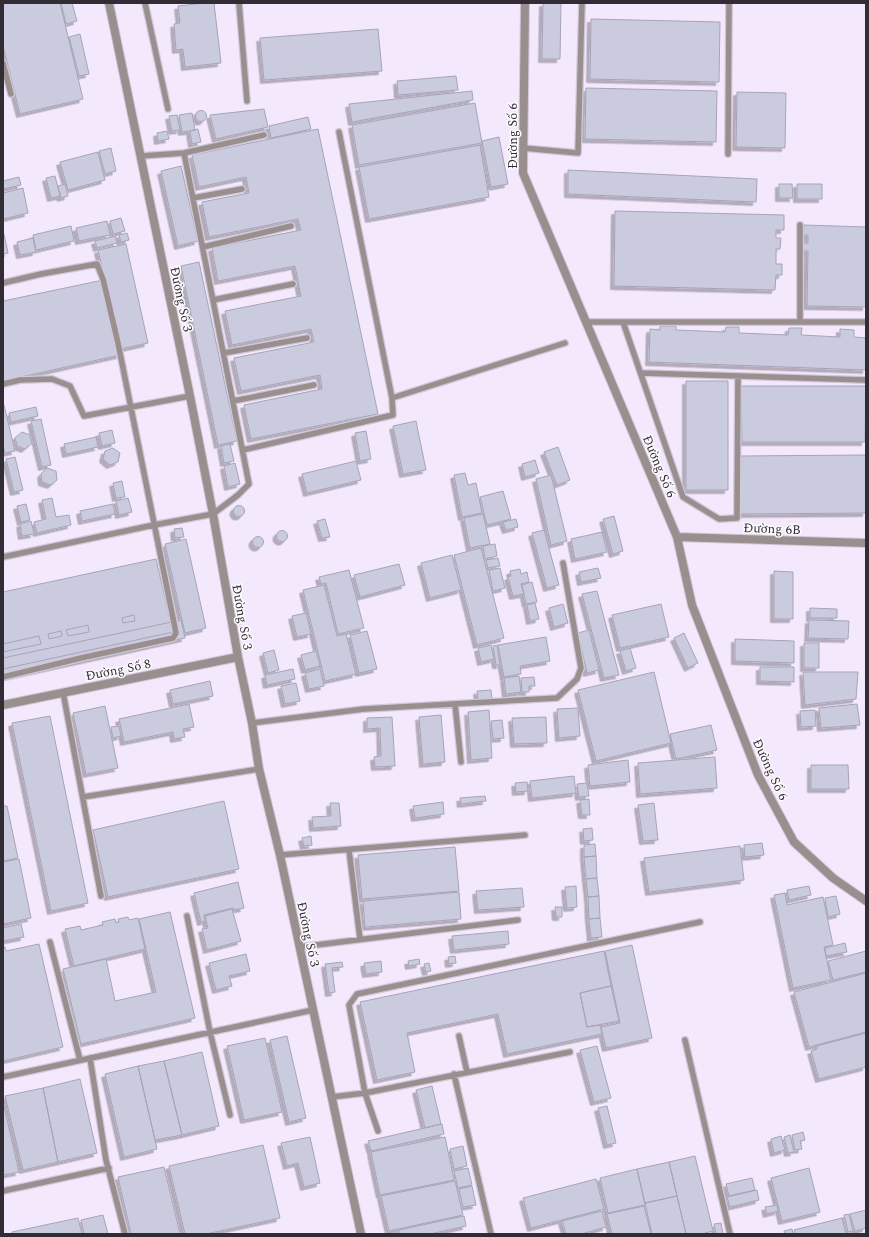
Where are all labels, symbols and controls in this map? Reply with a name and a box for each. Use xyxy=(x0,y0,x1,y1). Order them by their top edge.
street label: Đường Số 6 xyxy=(503,102,523,169)
street label: Đường Số 3 xyxy=(164,265,198,334)
street label: Đường Số 6 xyxy=(637,432,681,501)
street label: Đường 6B xyxy=(743,518,801,540)
street label: Đường Số 3 xyxy=(226,583,258,652)
street label: Đường Số 8 xyxy=(84,654,153,686)
street label: Đường Số 6 xyxy=(747,735,793,804)
street label: Đường Số 3 xyxy=(291,900,325,969)

